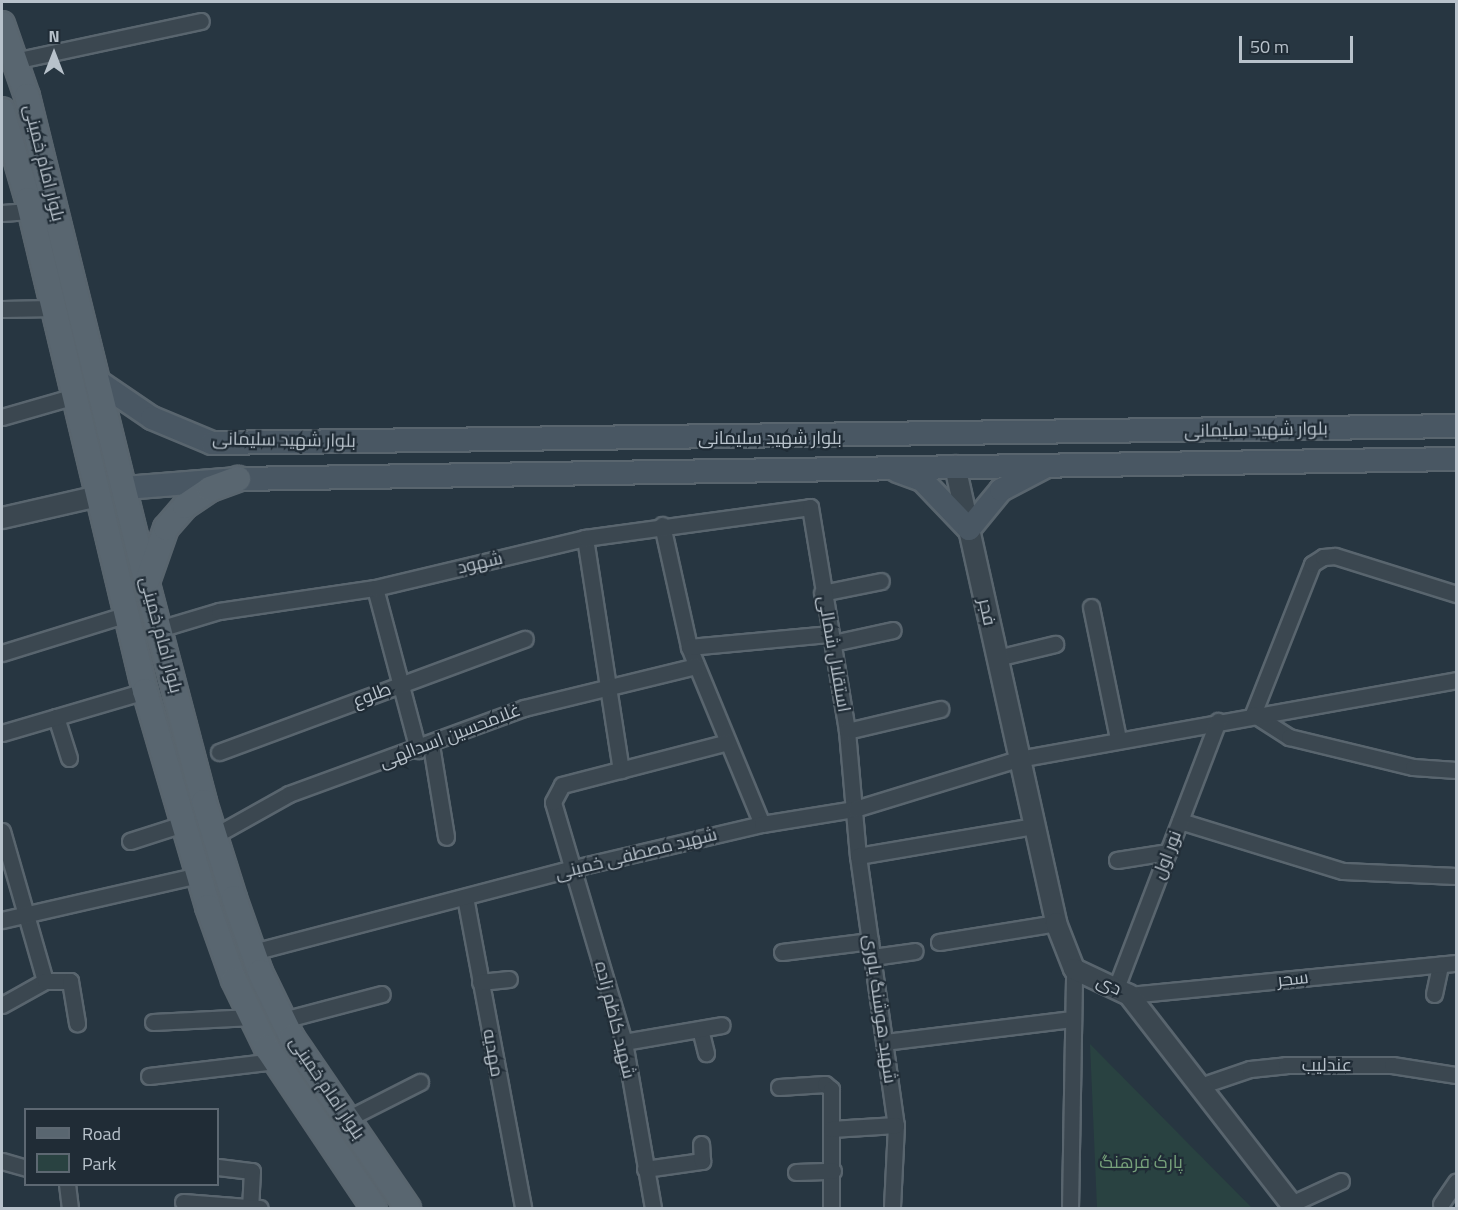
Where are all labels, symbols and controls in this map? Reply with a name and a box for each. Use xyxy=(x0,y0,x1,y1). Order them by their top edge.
north arrow xyxy=(24,24,84,84)
text: N xyxy=(48,24,60,48)
scale bar xyxy=(1242,24,1356,62)
text: 50 m xyxy=(1250,33,1289,60)
street label: بلوار امام خمینی xyxy=(19,102,69,224)
street label: بلوار شهید سلیمانی xyxy=(1184,418,1328,442)
street label: بلوار شهید سلیمانی xyxy=(698,427,842,449)
street label: بلوار شهید سلیمانی xyxy=(212,428,356,452)
street label: شهود xyxy=(455,547,505,579)
street label: بلوار امام خمینی xyxy=(135,574,187,696)
street label: استقلال شمالی xyxy=(813,594,855,714)
street label: فجر xyxy=(974,596,1000,628)
street label: طلوع xyxy=(350,678,394,712)
street label: غلامحسین اسدالهی xyxy=(376,699,524,773)
street label: شهید مصطفی خمینی xyxy=(553,823,719,885)
street label: نور اول xyxy=(1148,828,1186,882)
street label: شهید هوشنگ یاوری xyxy=(859,933,901,1085)
street label: شهید کاظم زاده xyxy=(590,959,640,1081)
street label: سحر xyxy=(1276,967,1310,991)
street label: دی xyxy=(1093,970,1125,1000)
street label: مهدیه xyxy=(478,1027,508,1079)
street label: بلوار امام خمینی xyxy=(285,1032,369,1144)
street label: عندلیب xyxy=(1302,1054,1352,1076)
legend xyxy=(24,1108,219,1186)
text: Road xyxy=(82,1120,121,1147)
text: Park xyxy=(82,1150,116,1177)
park label: پارک فرهنگ xyxy=(1099,1151,1183,1173)

